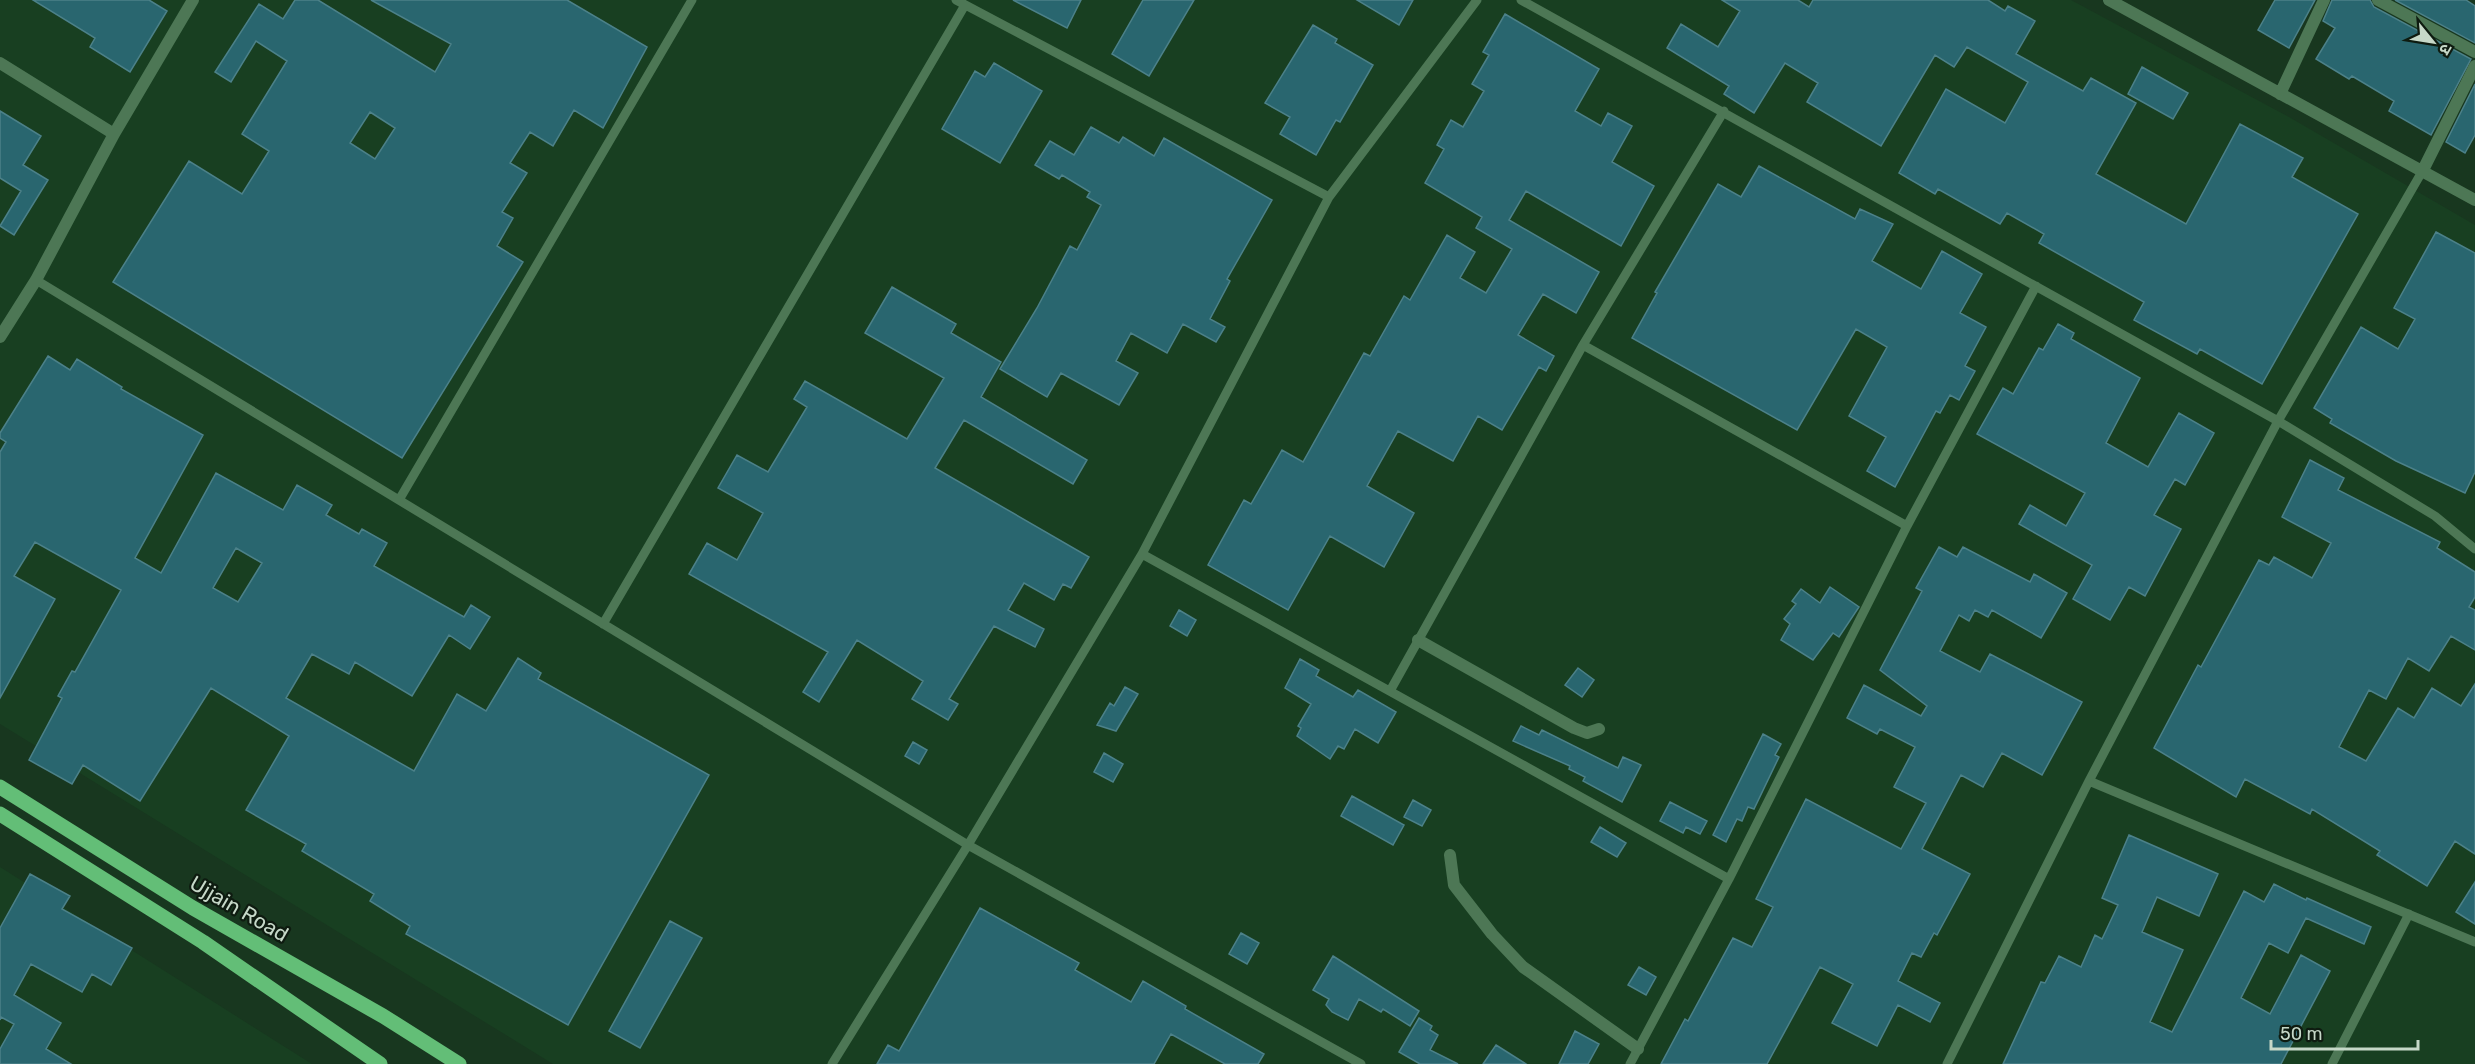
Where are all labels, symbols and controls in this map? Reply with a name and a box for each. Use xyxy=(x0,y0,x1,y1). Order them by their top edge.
north arrow xyxy=(2403,12,2463,72)
text: उ xyxy=(2435,40,2456,59)
street label: Ujjain Road xyxy=(185,870,293,947)
scale bar xyxy=(2271,1013,2418,1051)
text: 50 m xyxy=(2280,1023,2323,1045)

